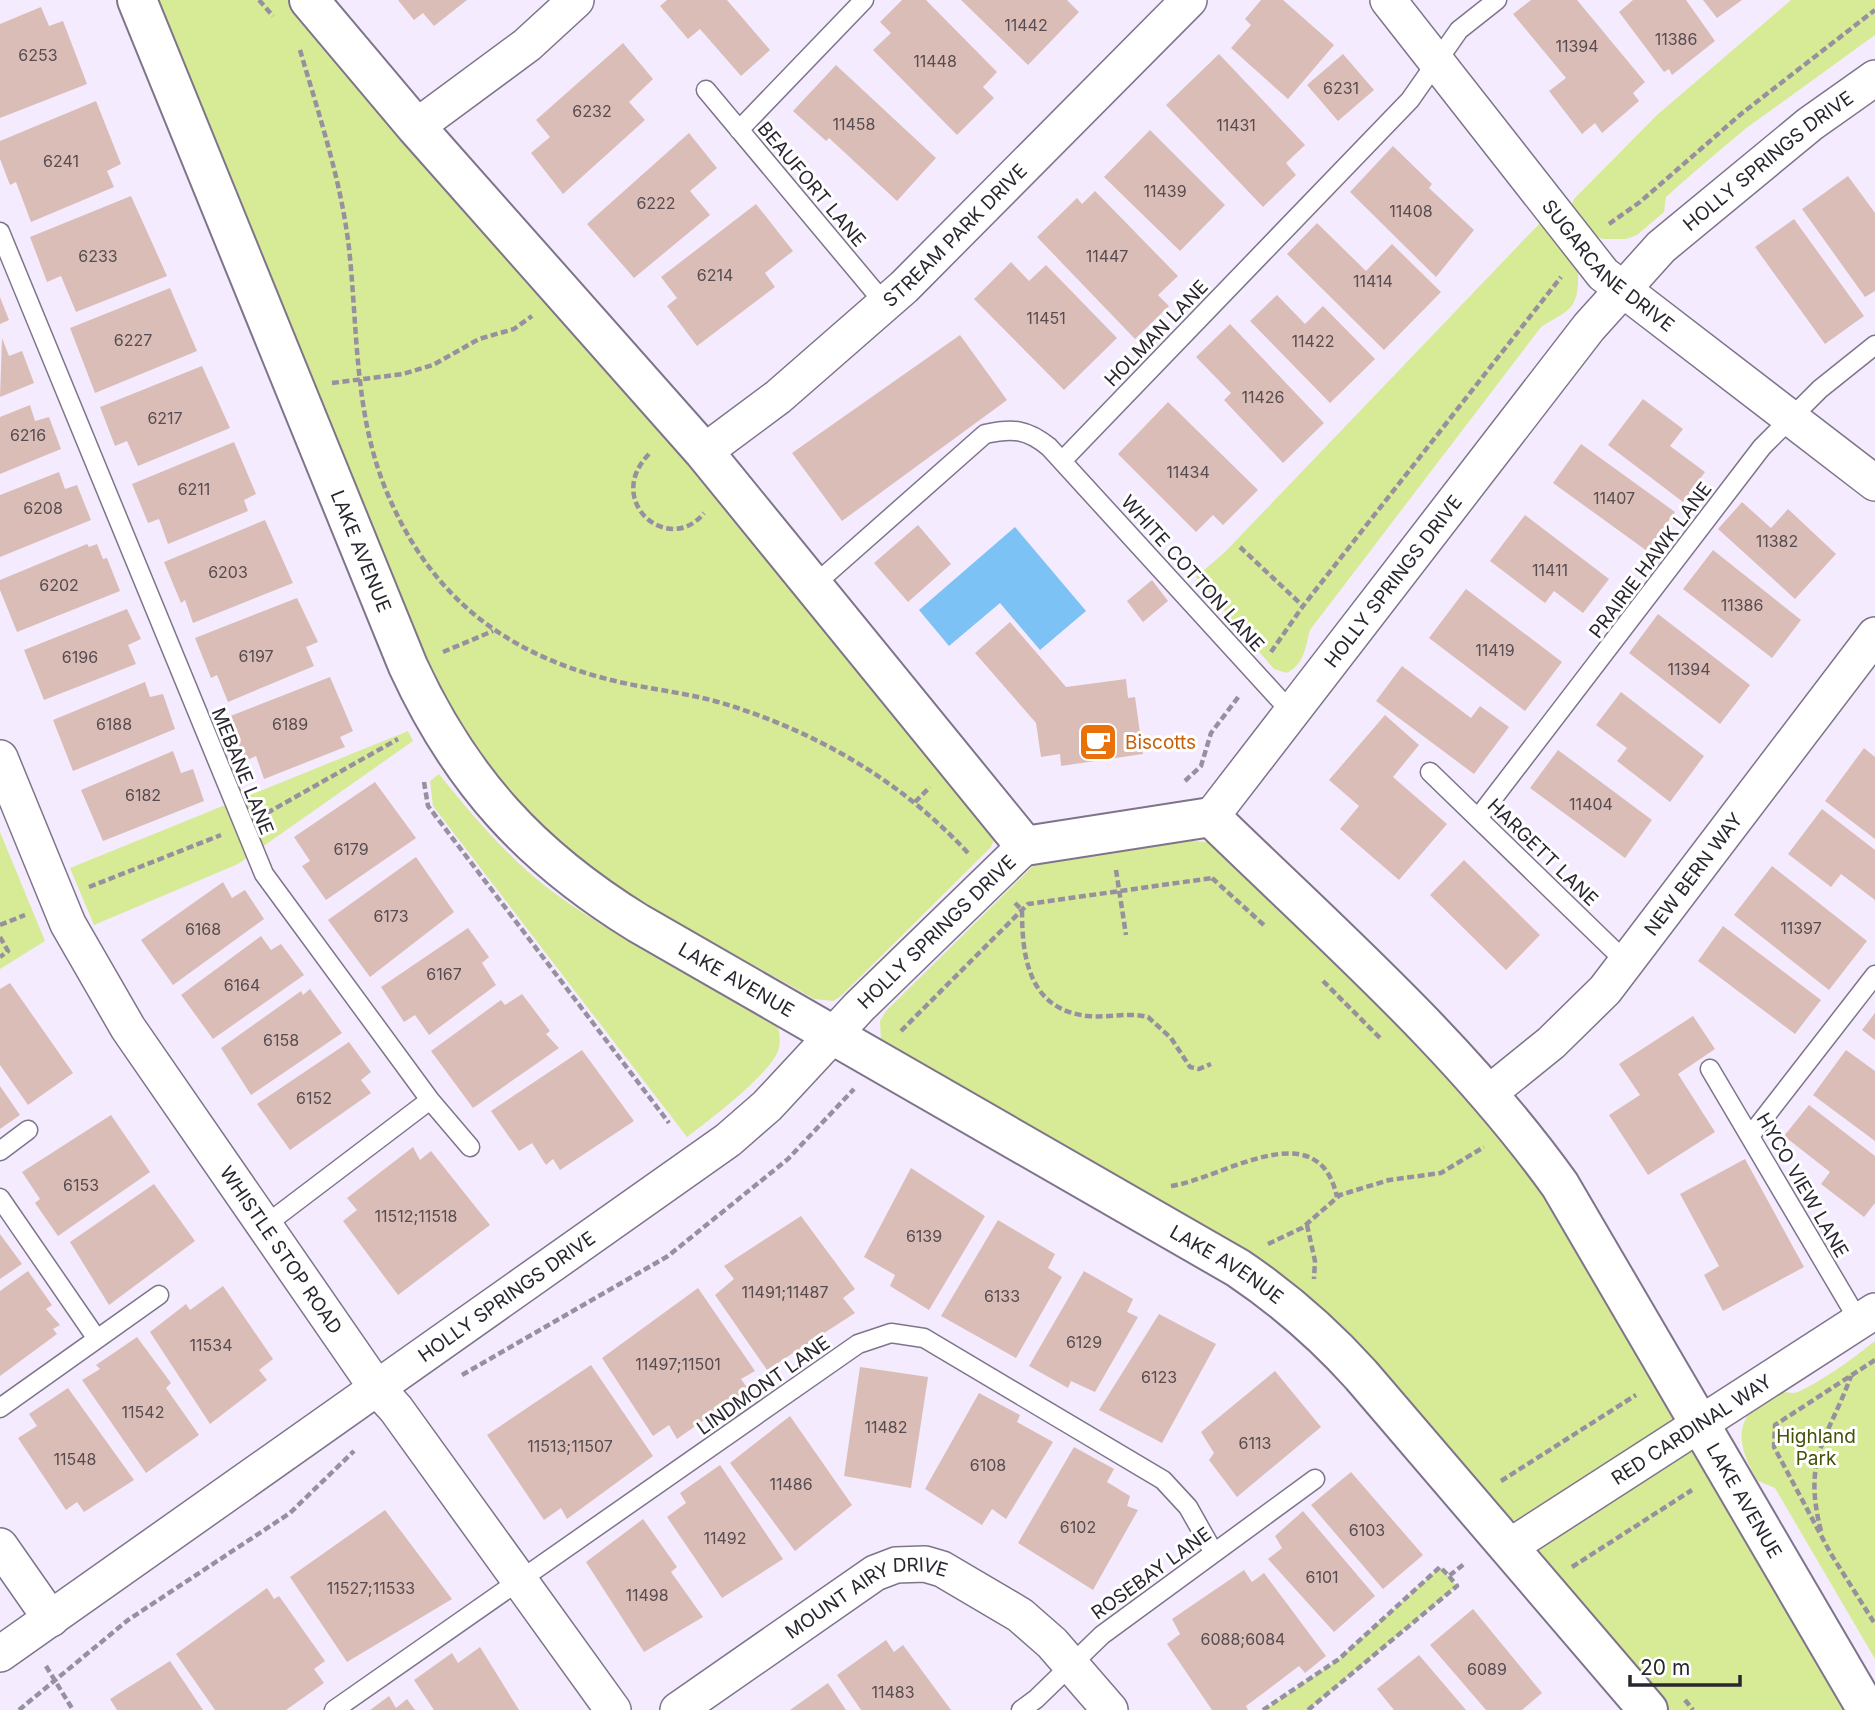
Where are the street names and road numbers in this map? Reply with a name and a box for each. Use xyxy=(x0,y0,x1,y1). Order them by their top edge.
street label: HOLLY SPRINGS DRIVE xyxy=(1679,86,1858,236)
street label: BEAUFORT LANE xyxy=(753,117,871,251)
street label: STREAM PARK DRIVE xyxy=(879,159,1032,312)
street label: SUGARCANE DRIVE xyxy=(1537,195,1679,337)
street label: HOLMAN LANE xyxy=(1100,275,1213,391)
street label: PRAIRIE HAWK LANE xyxy=(1584,478,1717,643)
street label: LAKE AVENUE xyxy=(326,487,396,616)
street label: WHITE COTTON LANE xyxy=(1116,490,1269,656)
street label: HOLLY SPRINGS DRIVE xyxy=(1320,491,1467,672)
street label: MEBANE LANE xyxy=(207,704,278,838)
street label: HARGETT LANE xyxy=(1483,794,1603,911)
street label: NEW BERN WAY xyxy=(1640,808,1748,940)
street label: HOLLY SPRINGS DRIVE xyxy=(853,850,1021,1014)
street label: LAKE AVENUE xyxy=(674,938,798,1022)
street label: HYCO VIEW LANE xyxy=(1752,1109,1853,1262)
street label: WHISTLE STOP ROAD xyxy=(215,1162,347,1338)
street label: LAKE AVENUE xyxy=(1166,1220,1288,1309)
street label: HOLLY SPRINGS DRIVE xyxy=(414,1227,600,1367)
street label: LINDMONT LANE xyxy=(692,1331,834,1440)
street label: RED CARDINAL WAY xyxy=(1607,1370,1776,1490)
street label: LAKE AVENUE xyxy=(1701,1439,1787,1562)
street label: ROSEBAY LANE xyxy=(1087,1522,1216,1625)
street label: MOUNT AIRY DRIVE xyxy=(781,1553,951,1644)

